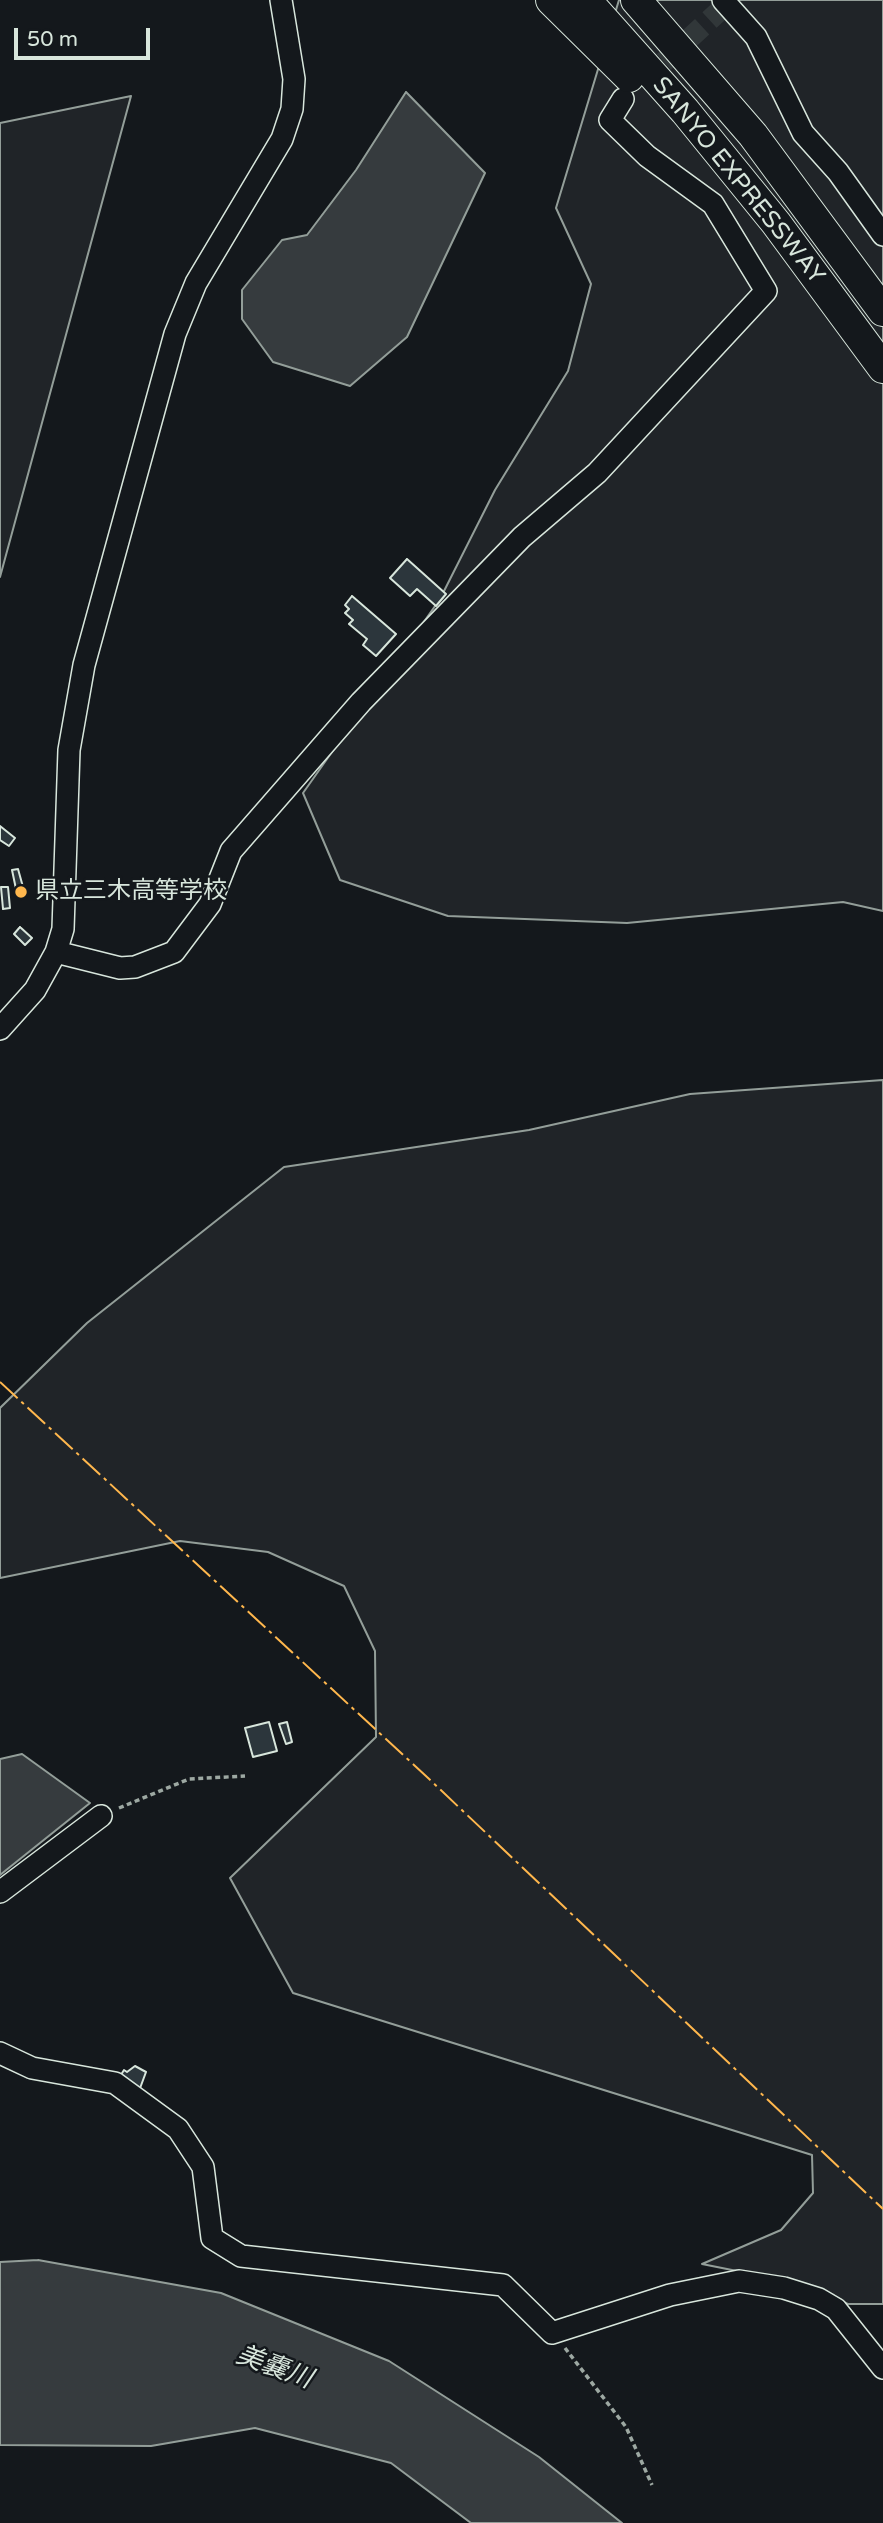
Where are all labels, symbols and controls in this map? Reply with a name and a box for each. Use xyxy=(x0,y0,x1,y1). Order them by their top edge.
scale bar xyxy=(18,14,154,58)
text: 50 m xyxy=(27,27,78,52)
street label: SANYO EXPRESSWAY xyxy=(646,72,830,290)
place label: 県立三木高等学校 xyxy=(35,878,227,906)
marker: 県立三木高等学校 xyxy=(13,884,29,900)
water label: 美嚢川 xyxy=(232,2340,316,2396)

